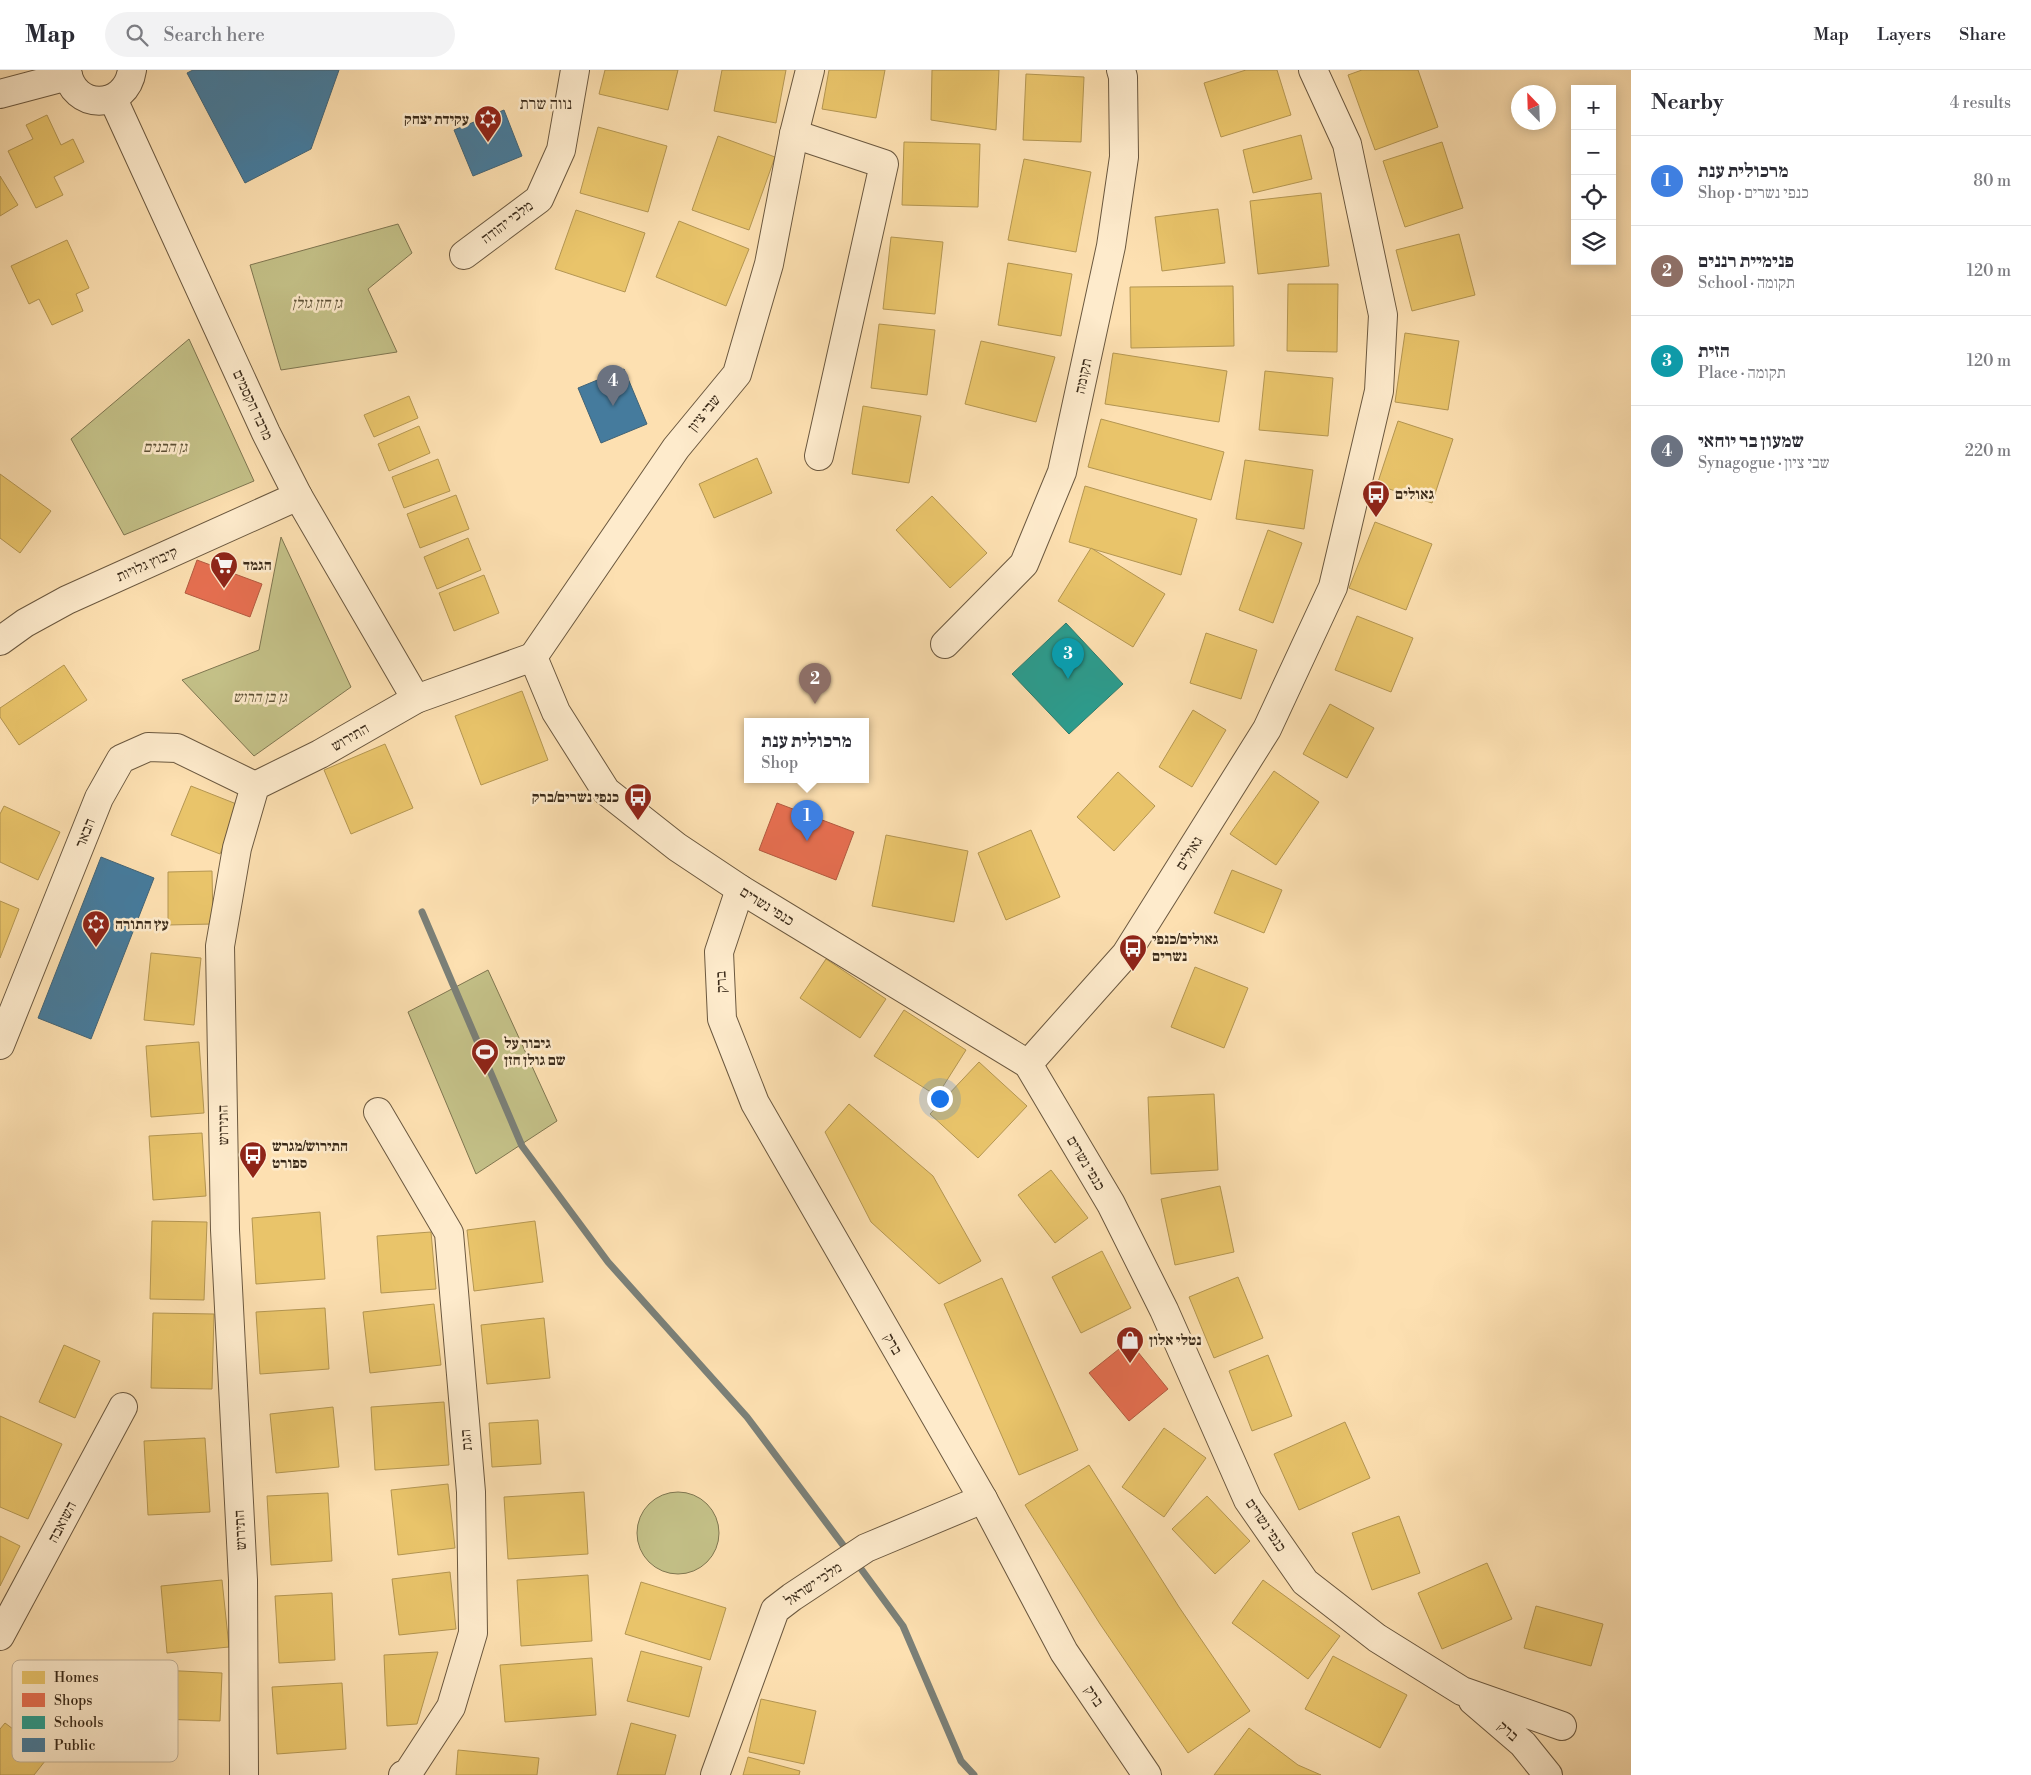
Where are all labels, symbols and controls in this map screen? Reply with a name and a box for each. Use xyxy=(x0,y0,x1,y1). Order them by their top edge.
search box xyxy=(105,12,455,57)
text: Map xyxy=(25,20,75,50)
icon: search xyxy=(123,21,151,49)
text: Search here xyxy=(163,23,265,47)
text: Map xyxy=(1814,23,1849,46)
text: Layers xyxy=(1877,23,1931,46)
text: Share xyxy=(1959,23,2006,46)
north arrow xyxy=(1511,85,1556,130)
map controls xyxy=(1571,85,1616,265)
button: + xyxy=(1571,85,1616,130)
text: Nearby xyxy=(1651,90,1724,116)
text: 4 results xyxy=(1950,93,2011,113)
district label: נווה שרת xyxy=(520,94,572,114)
synagogue icon: עקידת יצחק xyxy=(473,104,503,143)
place label: עקידת יצחק xyxy=(404,110,469,129)
button: − xyxy=(1571,130,1616,175)
text: מרכולית ענת xyxy=(1698,159,1788,183)
text: 1 xyxy=(1663,171,1671,191)
text: 80 m xyxy=(1973,171,2011,191)
button: locate xyxy=(1571,175,1616,220)
text: Shop · כנפי נשרים xyxy=(1698,183,1809,203)
street label: מלכי יהודה xyxy=(477,197,537,248)
button: layers xyxy=(1571,220,1616,265)
text: פנימיית רננים xyxy=(1698,249,1794,273)
text: 2 xyxy=(1662,261,1672,281)
text: 120 m xyxy=(1967,261,2011,281)
text: School · תקומה xyxy=(1698,273,1795,293)
park label: גן חזן גולן xyxy=(292,294,343,313)
text: הזית xyxy=(1698,339,1730,363)
text: 3 xyxy=(1662,351,1672,371)
text: 120 m xyxy=(1967,351,2011,371)
street label: תקומה xyxy=(1070,356,1097,396)
text: Place · תקומה xyxy=(1698,363,1786,383)
pin: 4 xyxy=(597,365,629,406)
street label: מרבד הקסמים xyxy=(228,367,277,443)
street label: שבי ציון xyxy=(684,391,725,436)
text: שמעון בר יוחאי xyxy=(1698,429,1804,453)
park label: גן הבנים xyxy=(143,438,188,457)
text: 4 xyxy=(1662,441,1672,461)
text: 220 m xyxy=(1965,441,2011,461)
text: Synagogue · שבי ציון xyxy=(1698,453,1829,473)
bus stop icon: גאולים xyxy=(1361,479,1391,518)
place label: גאולים xyxy=(1395,485,1434,504)
street label: קיבוץ גלויות xyxy=(113,542,181,586)
supermarket icon: הגמד xyxy=(209,550,239,589)
place label: הגמד xyxy=(243,556,272,575)
pin: 3 xyxy=(1052,638,1084,679)
pin: 2 xyxy=(799,663,831,704)
park label: גן בן הרוש xyxy=(233,688,288,707)
popup xyxy=(744,718,869,783)
street label: התירוש xyxy=(328,719,373,756)
text: מרכולית ענת xyxy=(761,729,852,753)
text: Shop xyxy=(761,753,798,773)
bus stop icon: כנפי נשרים/ברק xyxy=(623,782,653,821)
place label: כנפי נשרים/ברק xyxy=(532,788,619,807)
pin: 1 xyxy=(791,800,823,841)
street label: הבאר xyxy=(71,816,100,851)
street label: גאולים xyxy=(1172,833,1207,874)
street label: כנפי נשרים xyxy=(736,882,797,931)
synagogue icon: עץ התורה xyxy=(81,909,111,948)
place label: עץ התורה xyxy=(115,915,169,934)
place label: גאולים/כנפי נשרים xyxy=(1152,930,1219,966)
bus stop icon: גאולים/כנפי נשרים xyxy=(1118,933,1148,972)
street label: ברק xyxy=(711,971,732,993)
place label: גיבור על שם גולן חזן xyxy=(504,1034,566,1070)
sports icon: גיבור על שם גולן חזן xyxy=(470,1037,500,1076)
your location xyxy=(927,1086,953,1112)
street label: התירוש xyxy=(214,1105,233,1145)
street label: כנפי נשרים xyxy=(1062,1132,1109,1194)
place label: התירוש/מגרש ספורט xyxy=(272,1137,348,1173)
bus stop icon: התירוש/מגרש ספורט xyxy=(238,1140,268,1179)
shop icon: נטלי אלון xyxy=(1115,1325,1145,1364)
street label: ברק xyxy=(879,1330,906,1358)
place label: נטלי אלון xyxy=(1149,1331,1201,1350)
street label: הגת xyxy=(456,1428,477,1451)
street label: כנפי נשרים xyxy=(1241,1495,1290,1556)
street label: השואבה xyxy=(44,1498,81,1546)
street label: התירוש xyxy=(230,1509,251,1551)
street label: מלכי ישראל xyxy=(781,1558,846,1611)
legend xyxy=(12,1660,178,1762)
text: Homes xyxy=(54,1669,99,1687)
street label: ברק xyxy=(1080,1682,1108,1711)
text: Shops xyxy=(54,1692,92,1710)
text: Schools xyxy=(54,1714,103,1732)
street label: ברק xyxy=(1493,1717,1522,1746)
text: Public xyxy=(54,1737,95,1755)

